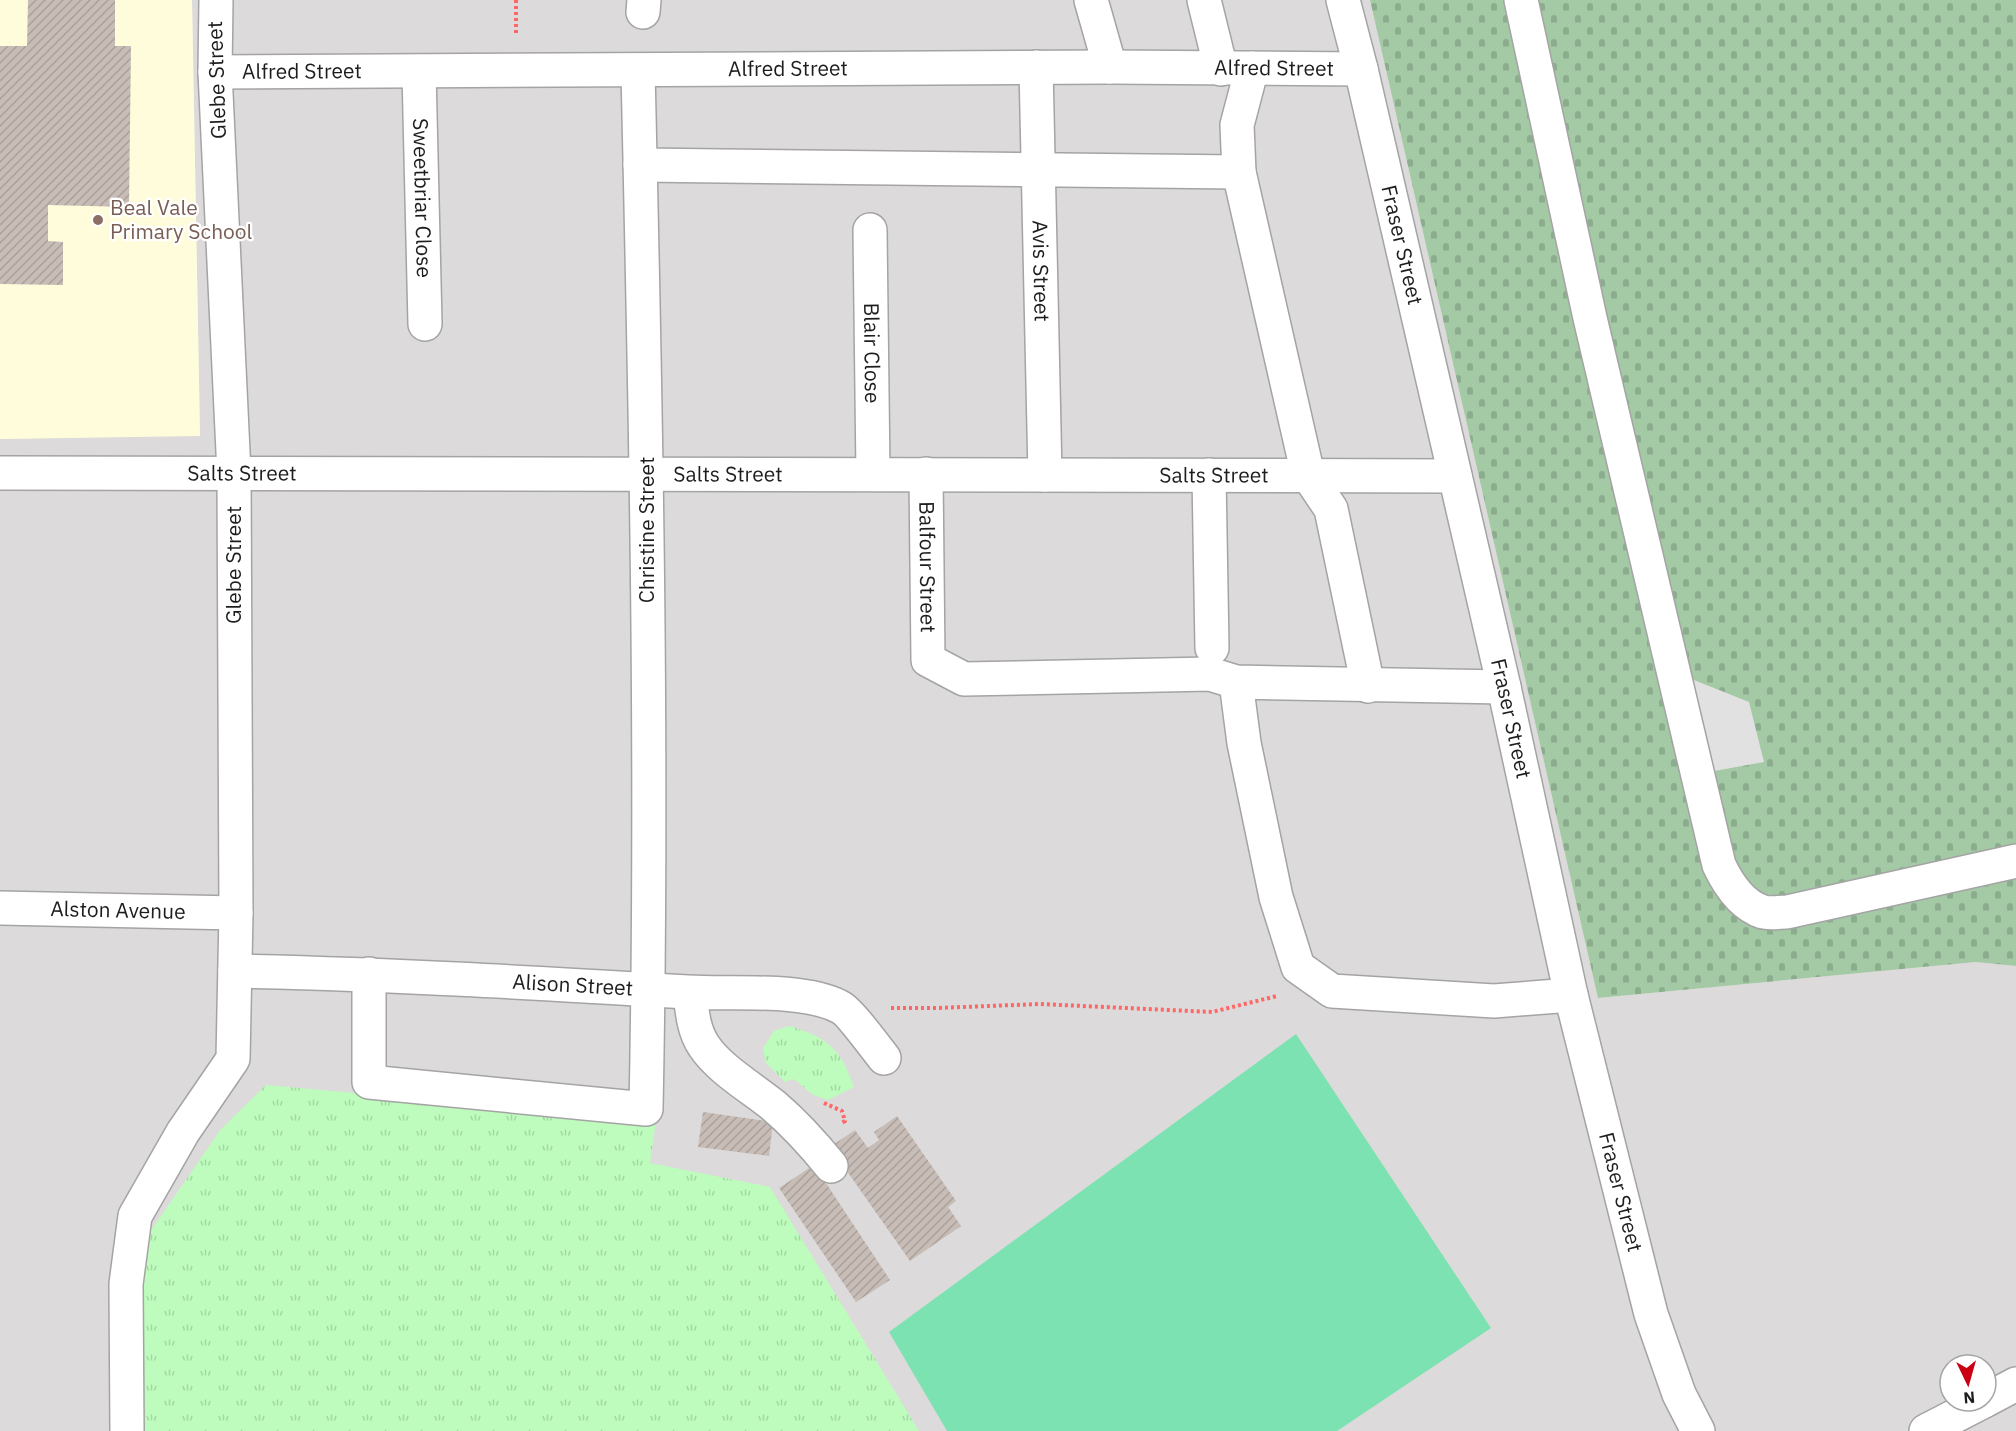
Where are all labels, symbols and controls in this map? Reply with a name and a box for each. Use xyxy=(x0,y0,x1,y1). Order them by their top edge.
street label: Glebe Street xyxy=(200,21,232,140)
street label: Alfred Street xyxy=(728,53,848,82)
street label: Alfred Street xyxy=(1214,53,1334,82)
street label: Alfred Street xyxy=(242,56,362,85)
street label: Sweetbriar Close xyxy=(407,118,439,278)
street label: Fraser Street xyxy=(1375,182,1430,308)
place label: Beal Vale Primary School xyxy=(110,193,253,245)
marker: Beal Vale Primary School xyxy=(91,213,105,227)
street label: Avis Street xyxy=(1026,220,1057,322)
street label: Blair Close xyxy=(858,302,887,404)
street label: Christine Street xyxy=(632,457,660,603)
street label: Salts Street xyxy=(187,458,297,487)
street label: Salts Street xyxy=(673,459,783,488)
street label: Salts Street xyxy=(1159,460,1269,489)
street label: Balfour Street xyxy=(913,501,943,633)
street label: Glebe Street xyxy=(219,506,247,624)
street label: Fraser Street xyxy=(1485,656,1539,781)
street label: Alston Avenue xyxy=(50,894,186,925)
street label: Alison Street xyxy=(512,967,634,1002)
street label: Fraser Street xyxy=(1593,1129,1650,1255)
north arrow xyxy=(1938,1353,1998,1413)
text: N xyxy=(1963,1387,1976,1408)

